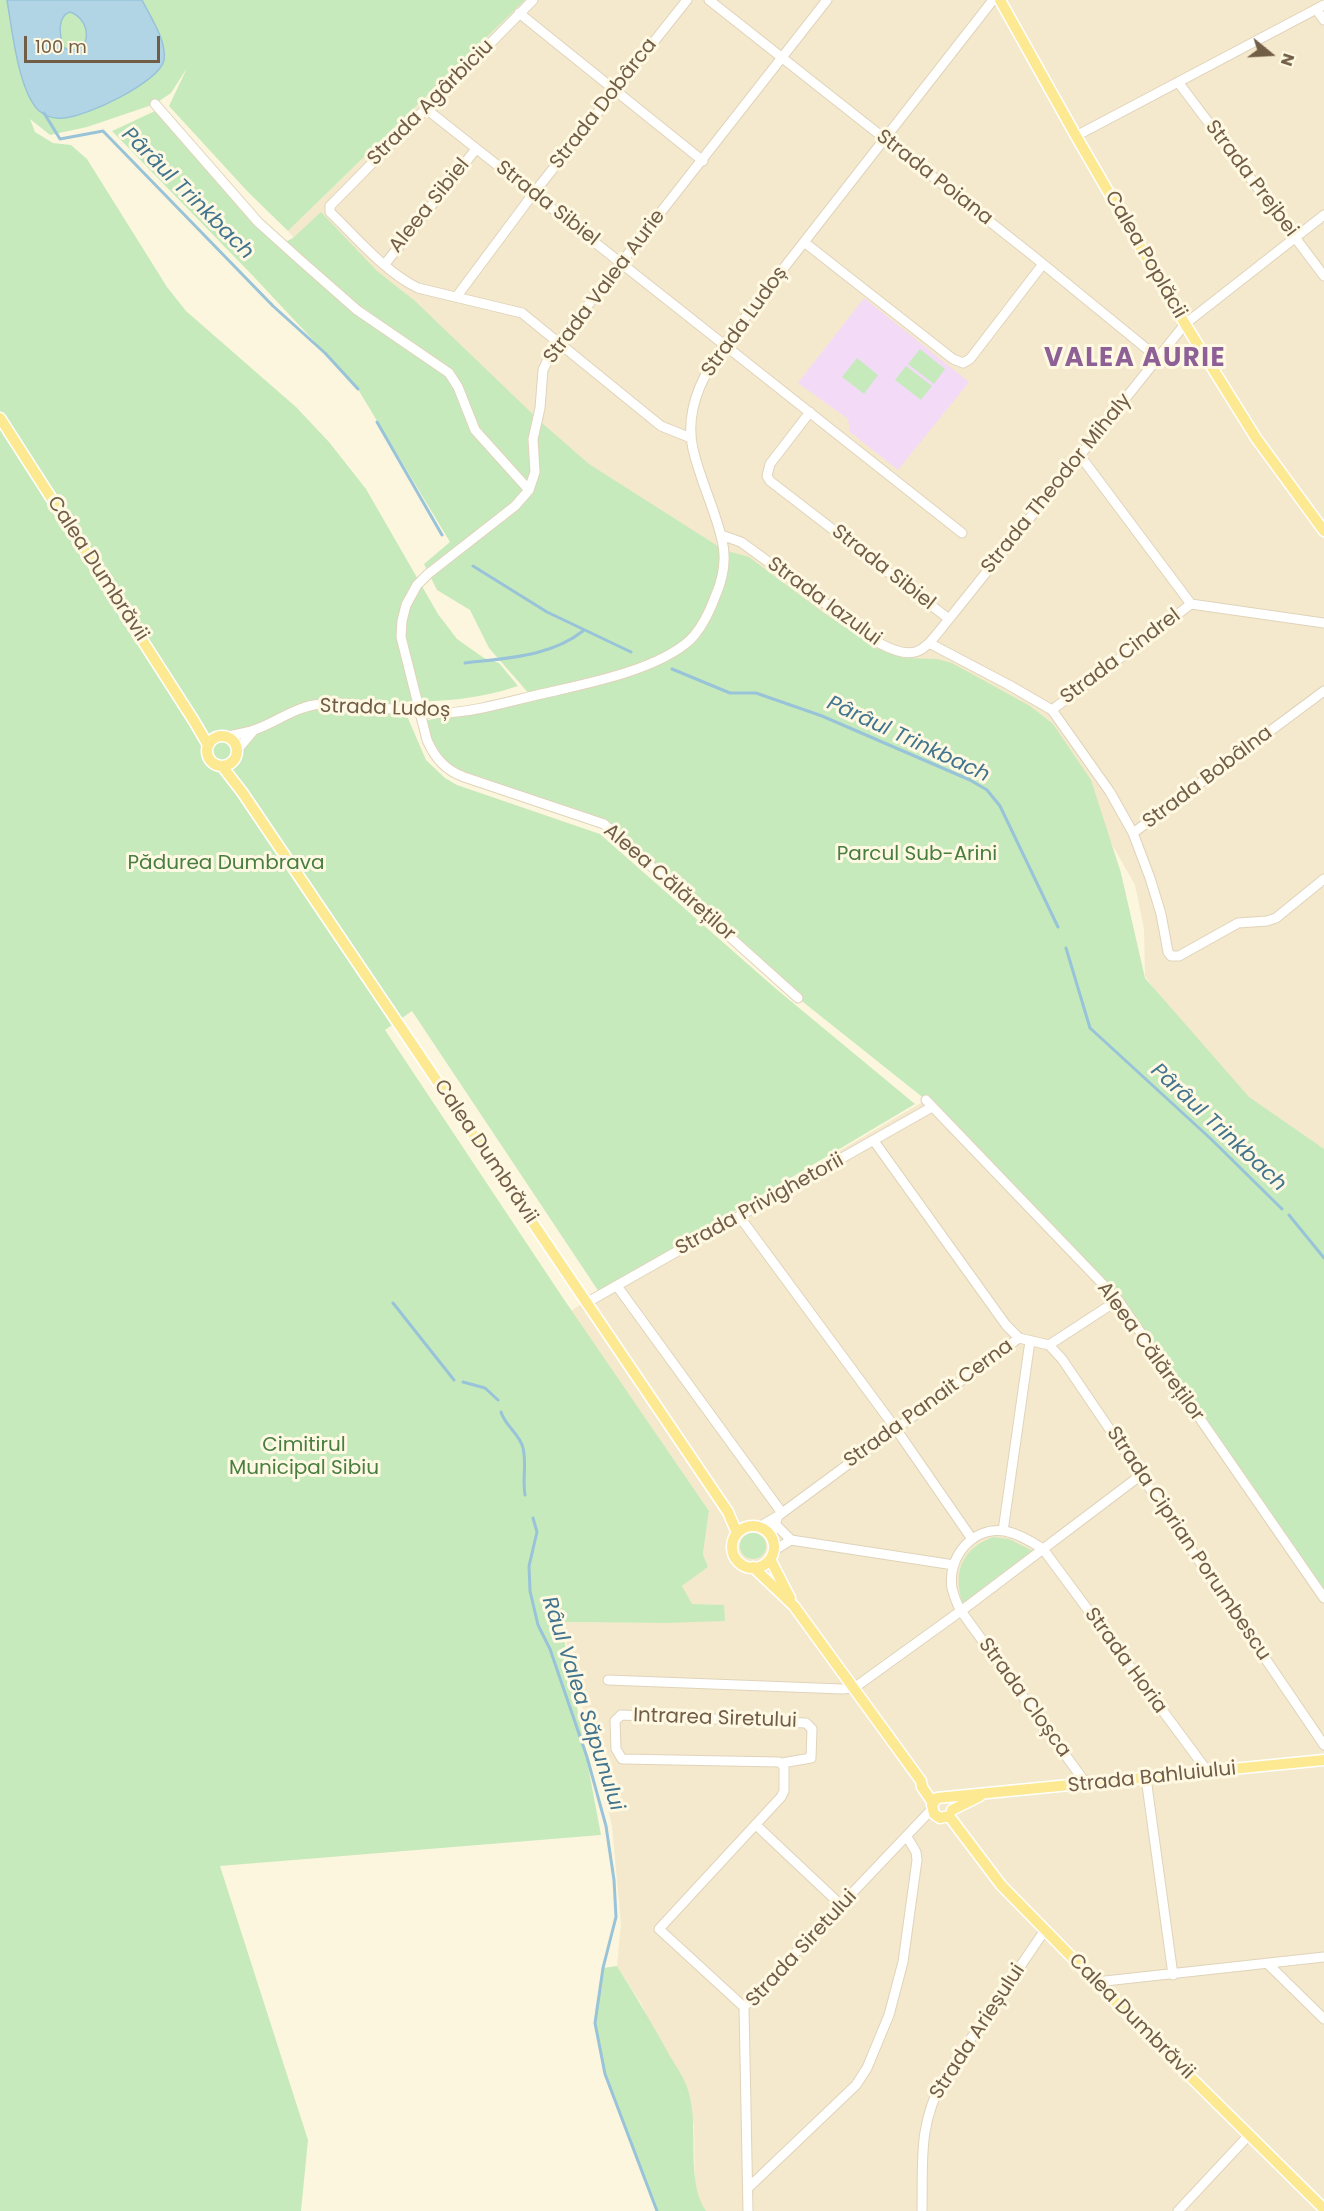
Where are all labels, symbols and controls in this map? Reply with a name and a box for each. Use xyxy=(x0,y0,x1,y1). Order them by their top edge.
scale bar xyxy=(27,24,164,62)
north arrow xyxy=(1240,24,1300,84)
text: 100 m xyxy=(35,34,87,59)
street label: Strada Dobârca xyxy=(545,34,663,174)
street label: Strada Agârbiciu xyxy=(363,35,499,171)
text: N xyxy=(1275,50,1300,69)
street label: Strada Prejbei xyxy=(1199,116,1303,242)
water label: Pârâul Trinkbach xyxy=(116,123,258,265)
street label: Strada Poiana xyxy=(871,125,997,231)
street label: Aleea Sibiel xyxy=(385,154,475,258)
street label: Strada Sibiel xyxy=(490,156,604,252)
street label: Calea Poplăcii xyxy=(1099,187,1191,323)
street label: Strada Valea Aurie xyxy=(539,205,671,369)
street label: Strada Ludoș xyxy=(697,262,793,382)
district label: VALEA AURIE xyxy=(1044,343,1226,375)
street label: Strada Theodor Mihaly xyxy=(977,389,1137,579)
street label: Calea Dumbrăvii xyxy=(41,492,153,646)
street label: Strada Sibiel xyxy=(826,520,940,616)
street label: Strada Iazului xyxy=(762,553,886,651)
street label: Strada Cindrel xyxy=(1056,604,1186,710)
water label: Pârâul Trinkbach xyxy=(823,691,993,789)
street label: Strada Ludoș xyxy=(319,695,451,723)
street label: Strada Bobâlna xyxy=(1139,722,1277,834)
street label: Aleea Călăreților xyxy=(598,819,740,947)
park label: Parcul Sub-Arini xyxy=(837,843,997,867)
park label: Pădurea Dumbrava xyxy=(128,852,324,876)
water label: Pârâul Trinkbach xyxy=(1145,1059,1291,1197)
street label: Calea Dumbrăvii xyxy=(428,1076,542,1228)
street label: Strada Privighetorii xyxy=(672,1149,848,1261)
street label: Aleea Călăreților xyxy=(1091,1278,1209,1426)
street label: Strada Panait Cerna xyxy=(840,1335,1018,1473)
street label: Strada Ciprian Porumbescu xyxy=(1101,1423,1275,1665)
park label: Cimitirul Municipal Sibiu xyxy=(229,1434,379,1481)
water label: Râul Valea Săpunului xyxy=(535,1594,629,1814)
street label: Strada Horia xyxy=(1079,1603,1171,1719)
street label: Strada Cloșca xyxy=(973,1634,1075,1762)
street label: Intrarea Siretului xyxy=(633,1704,797,1734)
street label: Strada Bahluiului xyxy=(1067,1757,1237,1799)
street label: Strada Siretului xyxy=(742,1885,862,2013)
street label: Calea Dumbrăvii xyxy=(1063,1949,1199,2085)
street label: Strada Arieșului xyxy=(925,1960,1031,2104)

